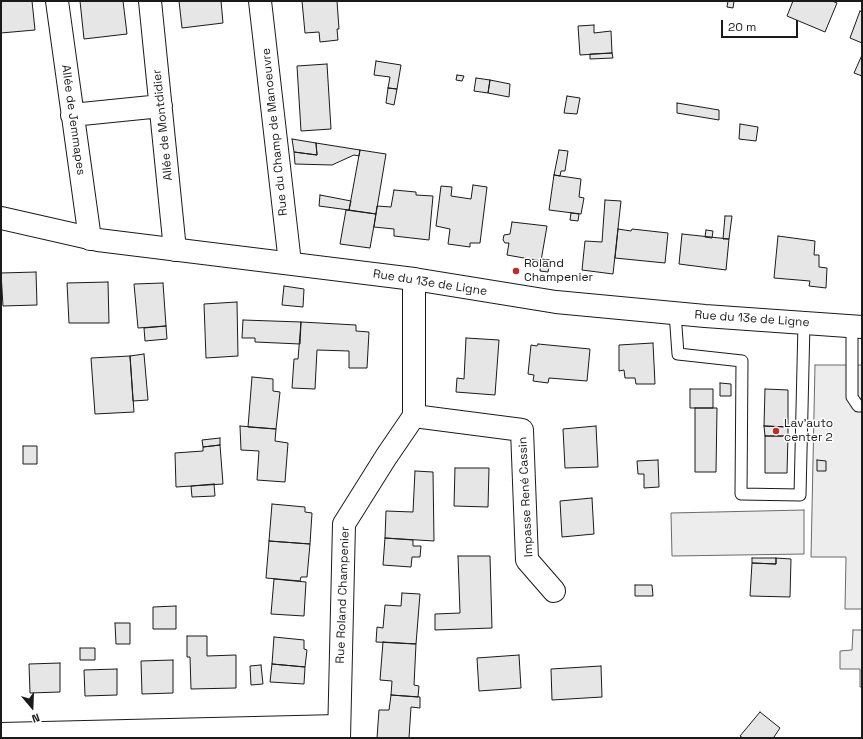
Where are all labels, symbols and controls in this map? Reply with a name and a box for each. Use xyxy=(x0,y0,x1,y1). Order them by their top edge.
scale bar xyxy=(723,12,800,38)
text: 20 m xyxy=(728,19,756,35)
street label: Rue du Champ de Manoeuvre xyxy=(259,47,291,217)
street label: Allée de Jemmapes xyxy=(58,64,88,176)
street label: Allée de Montdidier xyxy=(150,69,176,181)
place label: Roland Champenier xyxy=(524,257,593,285)
marker: Roland Champenier xyxy=(511,266,521,276)
street label: Rue du 13e de Ligne xyxy=(372,267,488,299)
street label: Rue du 13e de Ligne xyxy=(694,308,810,330)
place label: Lav'auto center 2 xyxy=(784,417,833,445)
marker: Lav'auto center 2 xyxy=(771,426,781,436)
street label: Impasse René Cassin xyxy=(516,437,536,557)
street label: Rue Roland Champenier xyxy=(333,526,353,664)
north arrow xyxy=(12,687,52,727)
text: N xyxy=(30,711,42,726)

